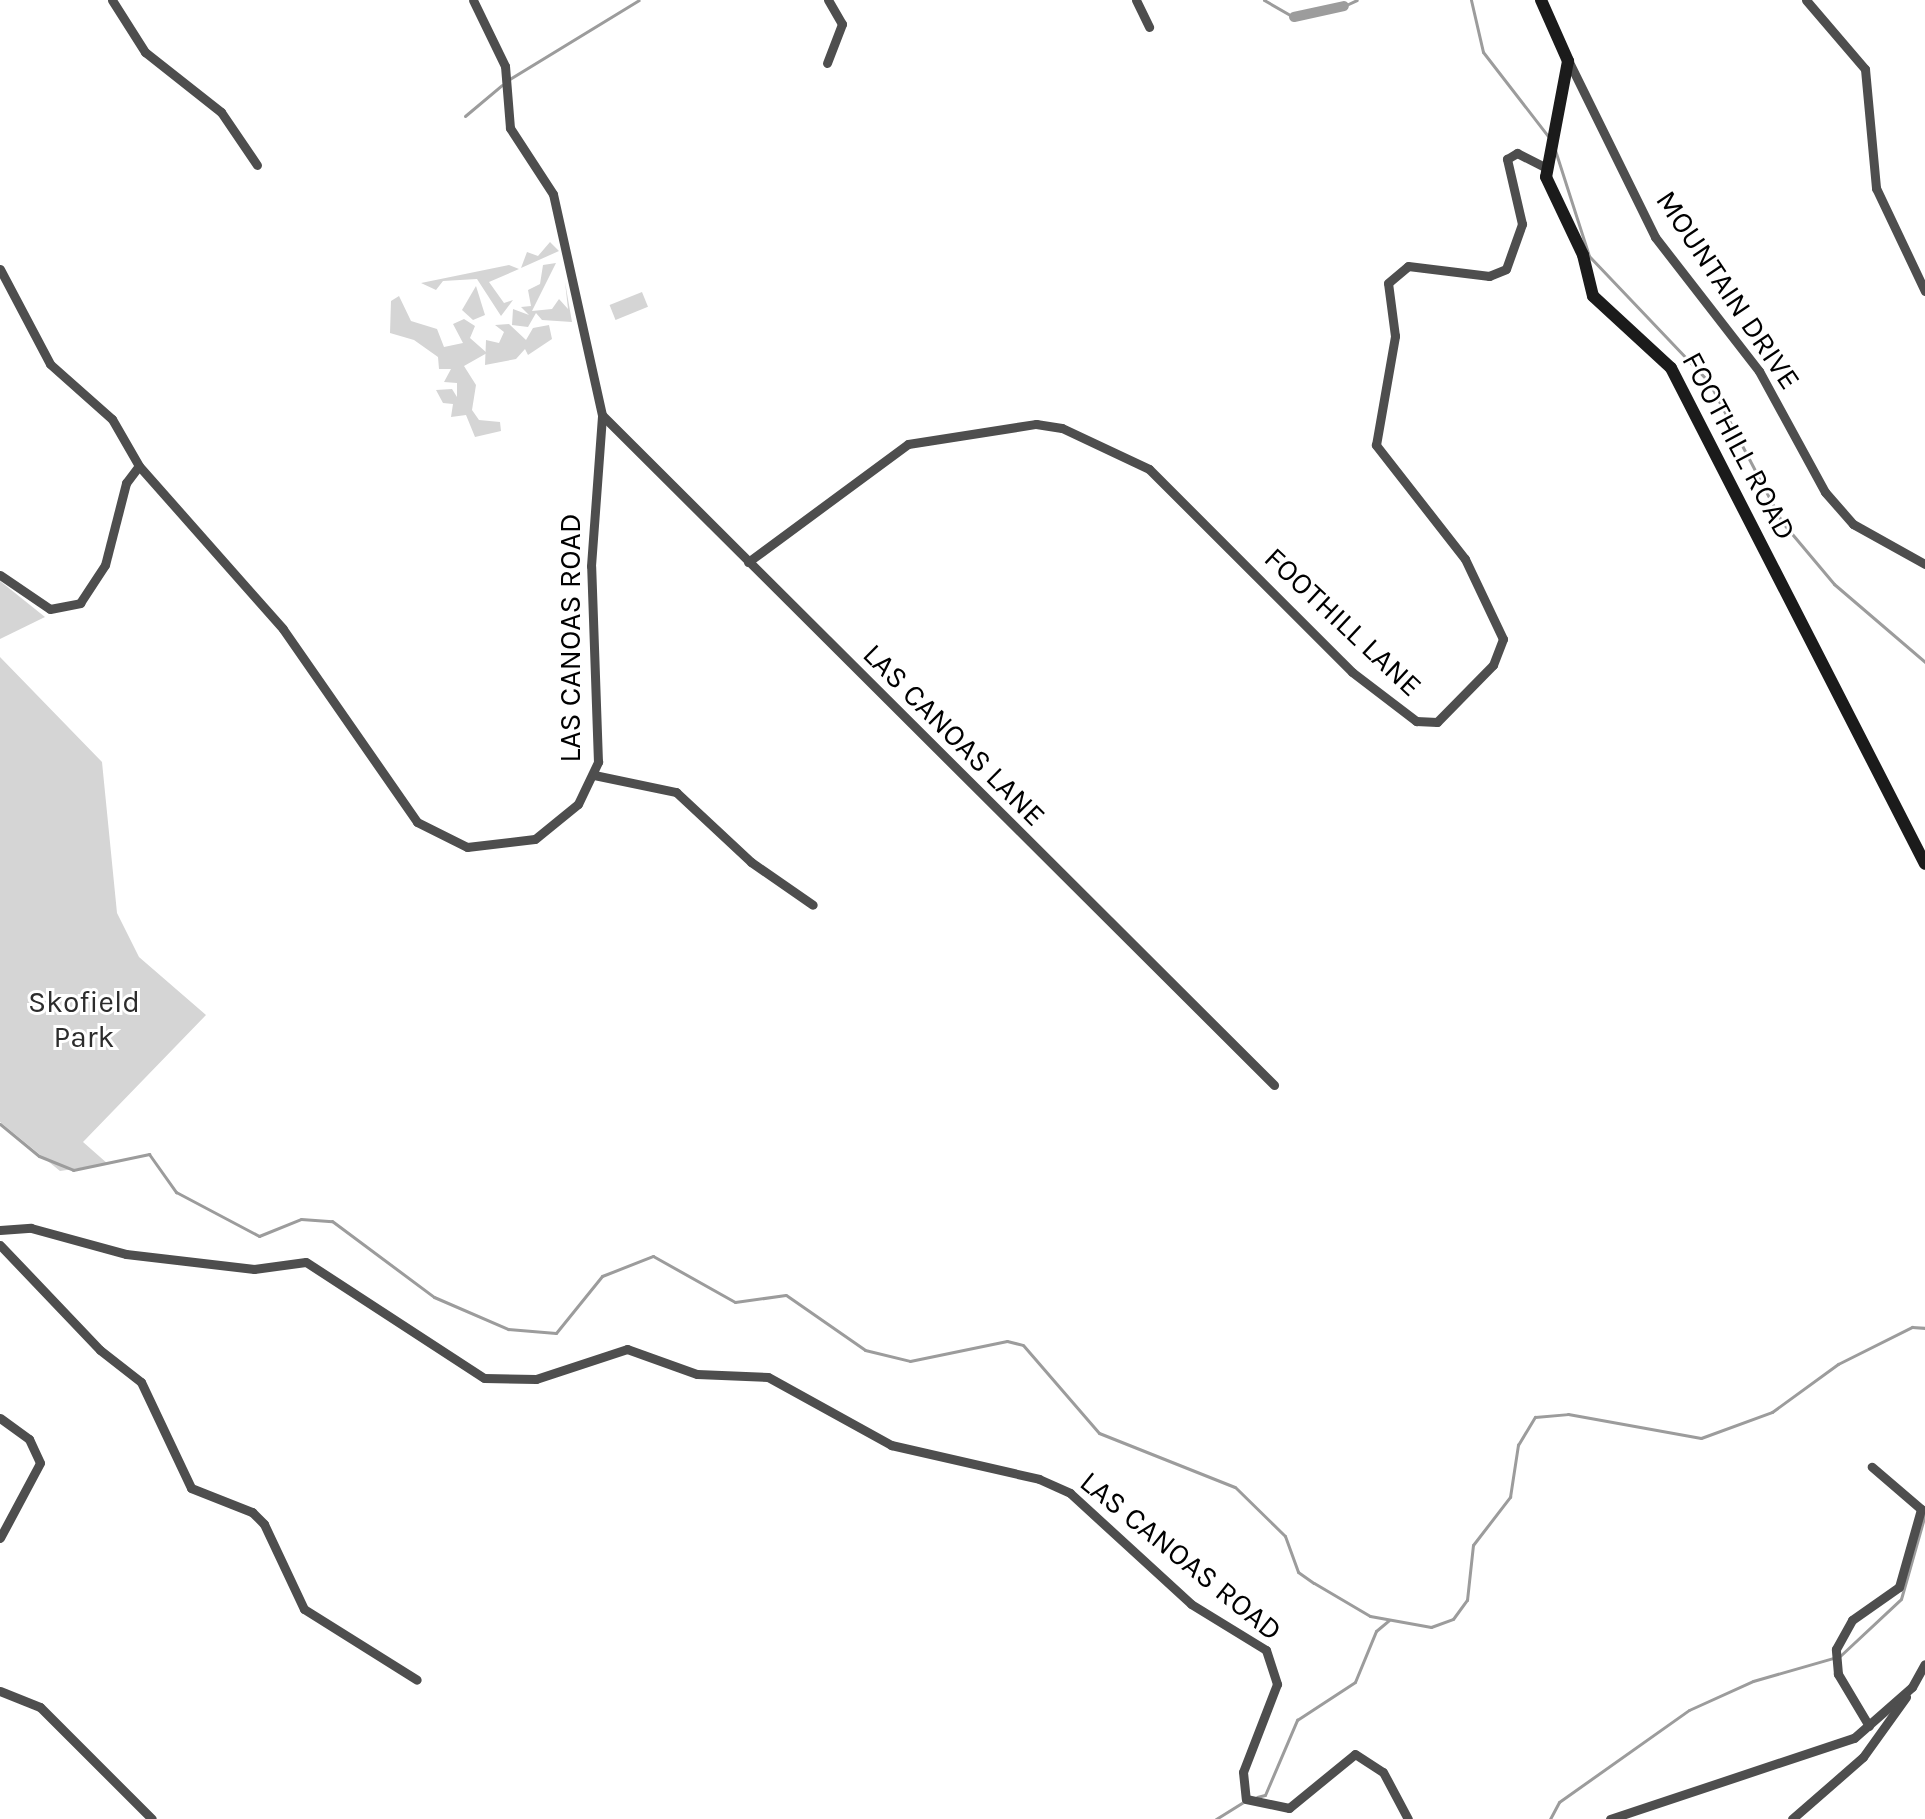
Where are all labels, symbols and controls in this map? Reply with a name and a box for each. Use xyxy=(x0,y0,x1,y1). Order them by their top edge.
street label: MOUNTAIN DRIVE xyxy=(1648,184,1808,396)
street label: FOOTHILL ROAD xyxy=(1674,346,1804,546)
street label: LAS CANOAS ROAD xyxy=(552,513,588,763)
street label: FOOTHILL LANE xyxy=(1257,540,1429,704)
street label: LAS CANOAS LANE xyxy=(855,636,1053,834)
park label: Skofield Park xyxy=(28,984,140,1054)
street label: LAS CANOAS ROAD xyxy=(1073,1464,1289,1648)

